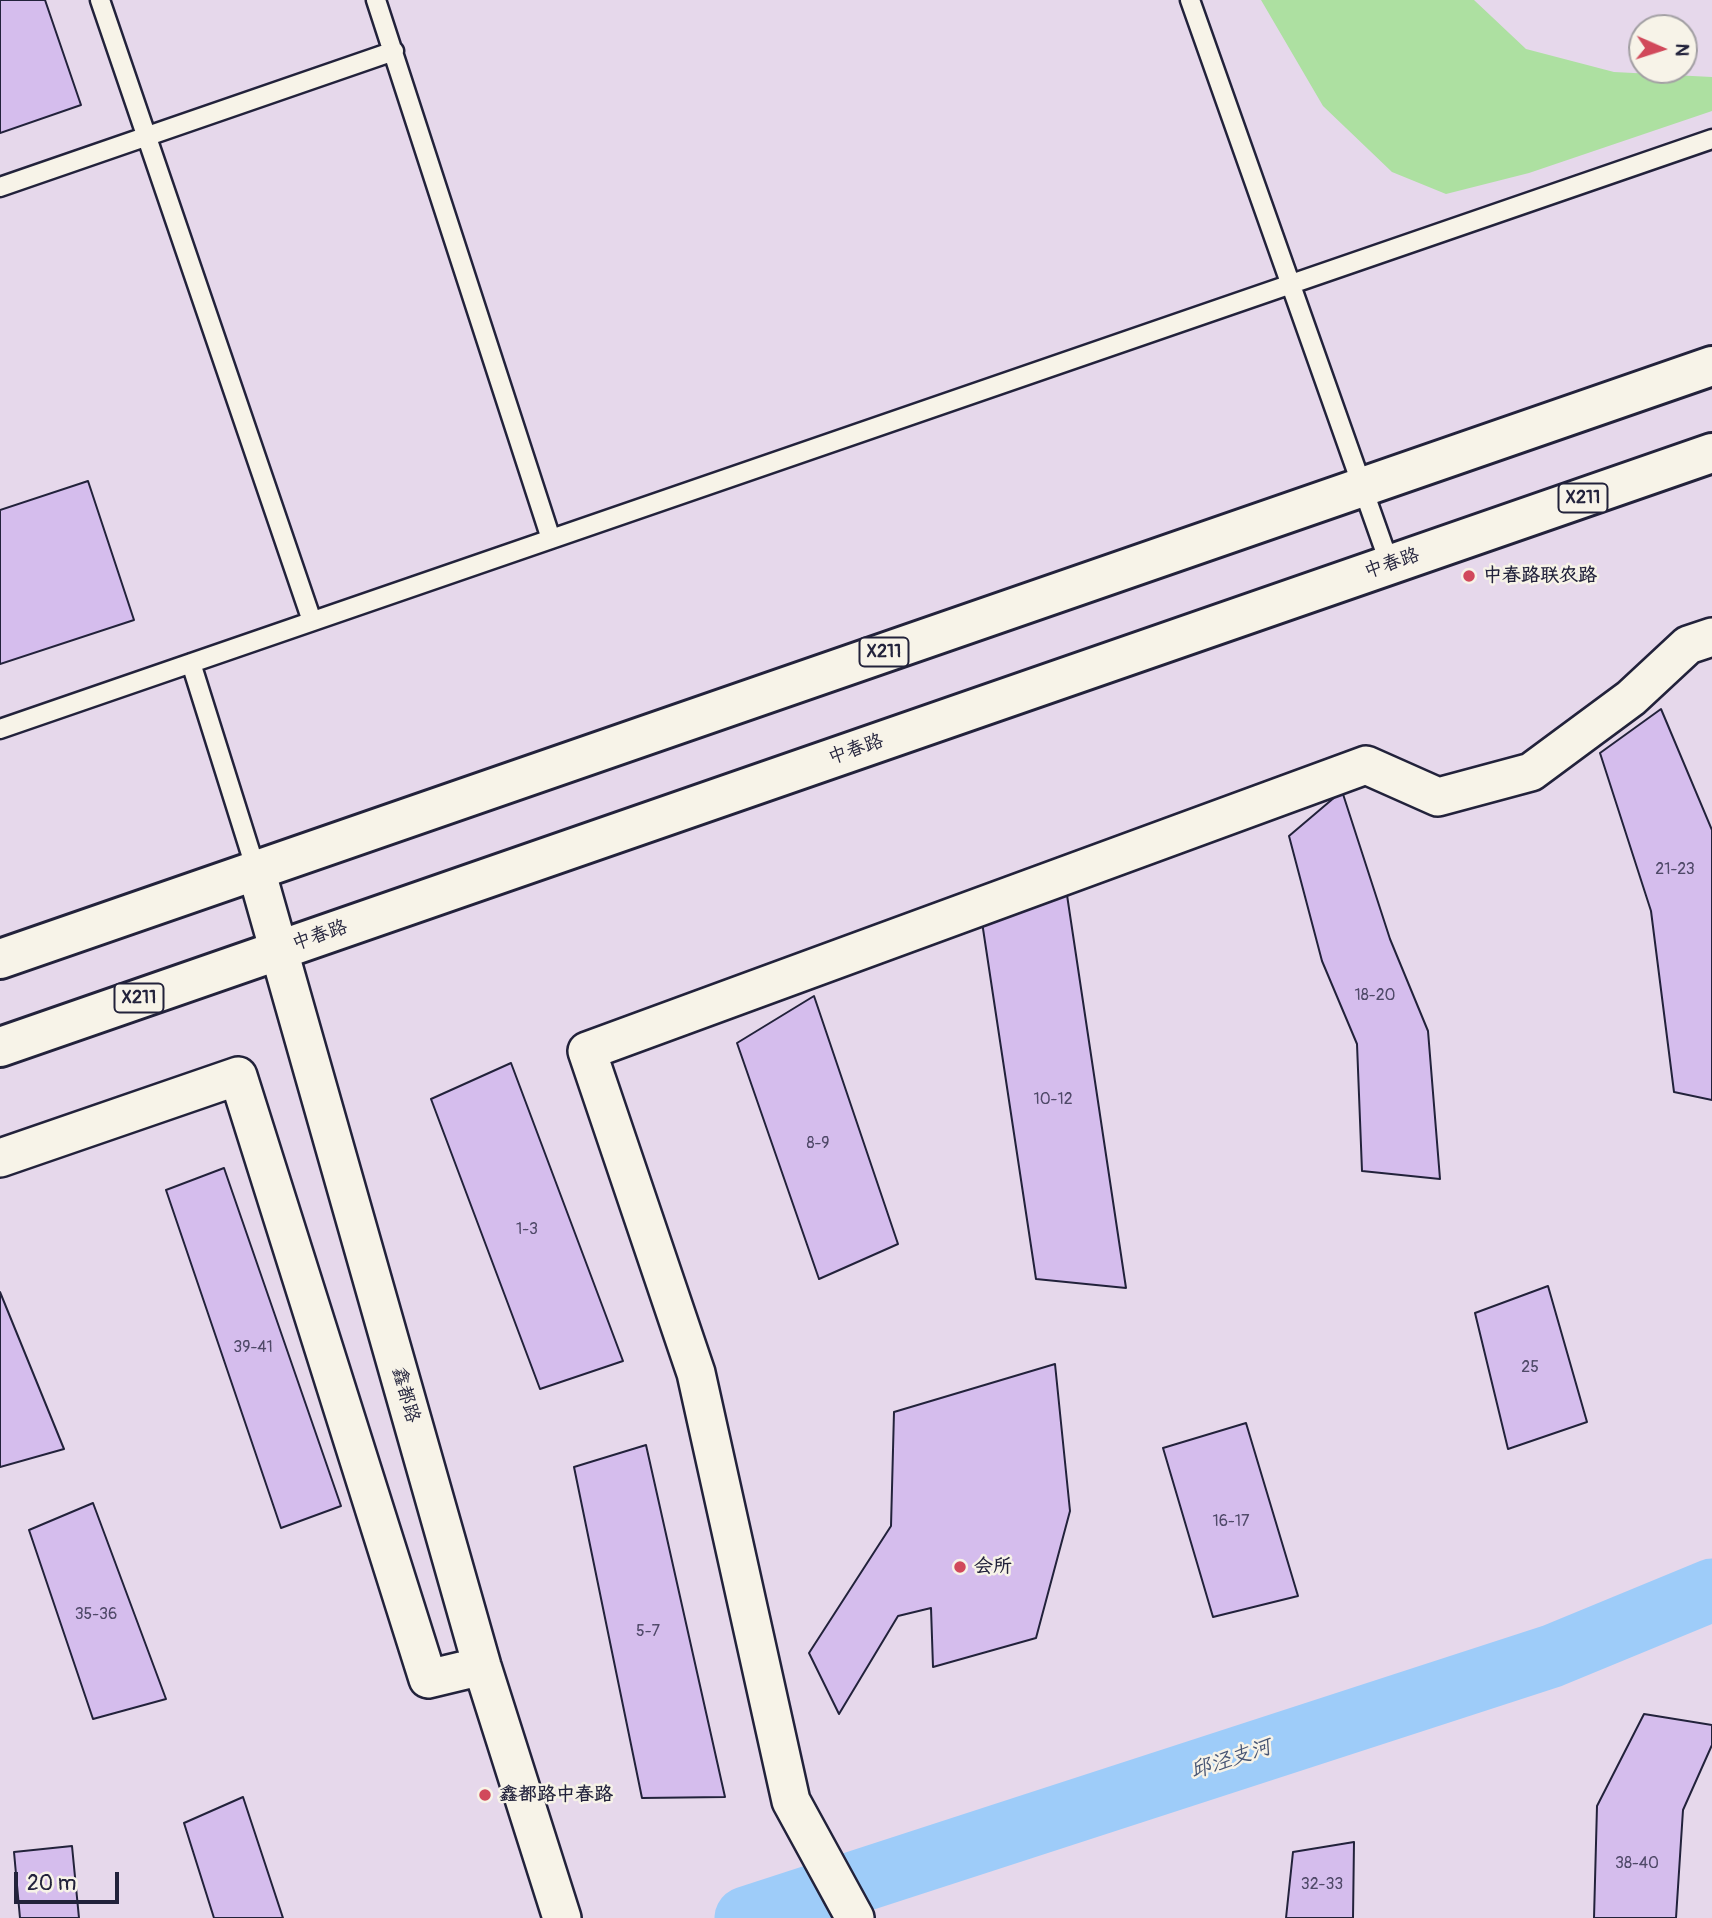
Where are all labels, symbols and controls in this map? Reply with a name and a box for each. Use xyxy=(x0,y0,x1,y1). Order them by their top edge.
north arrow xyxy=(1628,14,1698,84)
text: N xyxy=(1670,43,1694,57)
road number: X211 xyxy=(1558,484,1608,512)
street label: 中春路 xyxy=(1361,544,1423,584)
place label: 中春路联农路 xyxy=(1483,565,1597,587)
marker: 中春路联农路 xyxy=(1461,568,1477,584)
road number: X211 xyxy=(860,638,908,666)
street label: 中春路 xyxy=(825,730,887,770)
house number: 21-23 xyxy=(1655,860,1695,880)
street label: 中春路 xyxy=(289,916,351,956)
road number: X211 xyxy=(114,984,164,1013)
house number: 18-20 xyxy=(1354,986,1396,1006)
house number: 10-12 xyxy=(1033,1090,1073,1110)
house number: 8-9 xyxy=(806,1134,830,1154)
house number: 1-3 xyxy=(516,1220,538,1240)
house number: 39-41 xyxy=(233,1338,273,1358)
house number: 25 xyxy=(1521,1358,1539,1378)
street label: 鑫都路 xyxy=(386,1364,424,1426)
house number: 16-17 xyxy=(1212,1512,1250,1532)
place label: 会所 xyxy=(974,1556,1012,1578)
marker: 会所 xyxy=(952,1559,968,1575)
house number: 35-36 xyxy=(75,1605,117,1625)
house number: 5-7 xyxy=(636,1622,660,1642)
water label: 邱泾支河 xyxy=(1187,1735,1275,1785)
place label: 鑫都路中春路 xyxy=(499,1784,613,1806)
marker: 鑫都路中春路 xyxy=(477,1787,493,1803)
house number: 38-40 xyxy=(1615,1854,1659,1874)
scale bar xyxy=(18,1858,122,1902)
text: 20 m xyxy=(27,1870,76,1897)
house number: 32-33 xyxy=(1301,1875,1343,1895)

